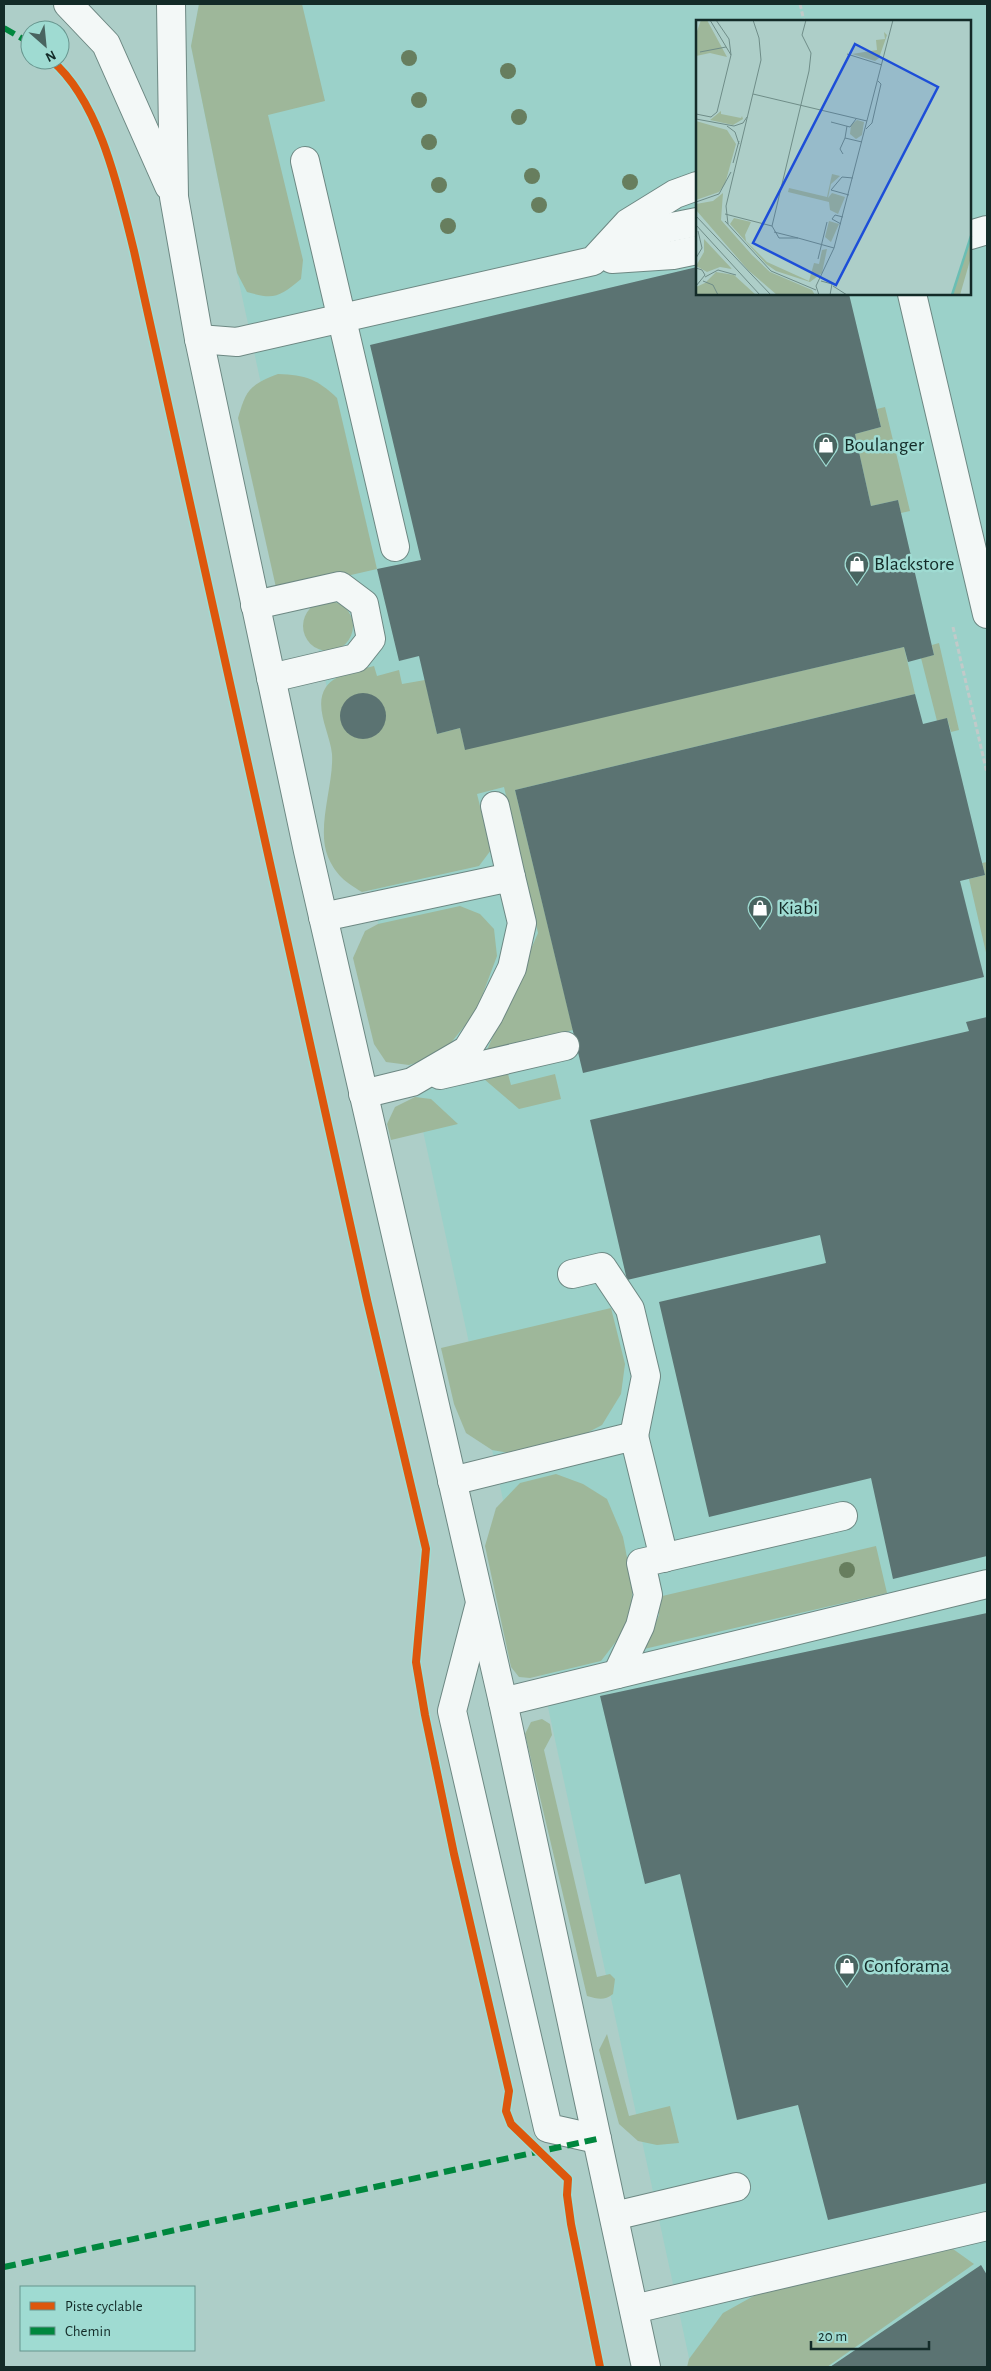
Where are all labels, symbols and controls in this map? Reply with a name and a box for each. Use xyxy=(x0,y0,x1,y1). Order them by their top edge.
north arrow xyxy=(20,20,70,70)
inset map xyxy=(696,20,971,295)
text: N xyxy=(43,47,58,64)
shop icon: Boulanger xyxy=(813,432,839,466)
place label: Boulanger xyxy=(844,435,925,455)
shop icon: Blackstore xyxy=(844,551,870,585)
place label: Blackstore xyxy=(874,554,955,574)
shop icon: Kiabi xyxy=(747,895,773,929)
place label: Kiabi xyxy=(778,898,818,918)
shop icon: Conforama xyxy=(834,1953,860,1987)
place label: Conforama xyxy=(864,1956,950,1976)
legend xyxy=(20,2286,195,2351)
text: Piste cyclable xyxy=(65,2299,143,2314)
scale bar xyxy=(811,2318,928,2350)
text: Chemin xyxy=(65,2324,111,2339)
text: 20 m xyxy=(818,2329,847,2344)

